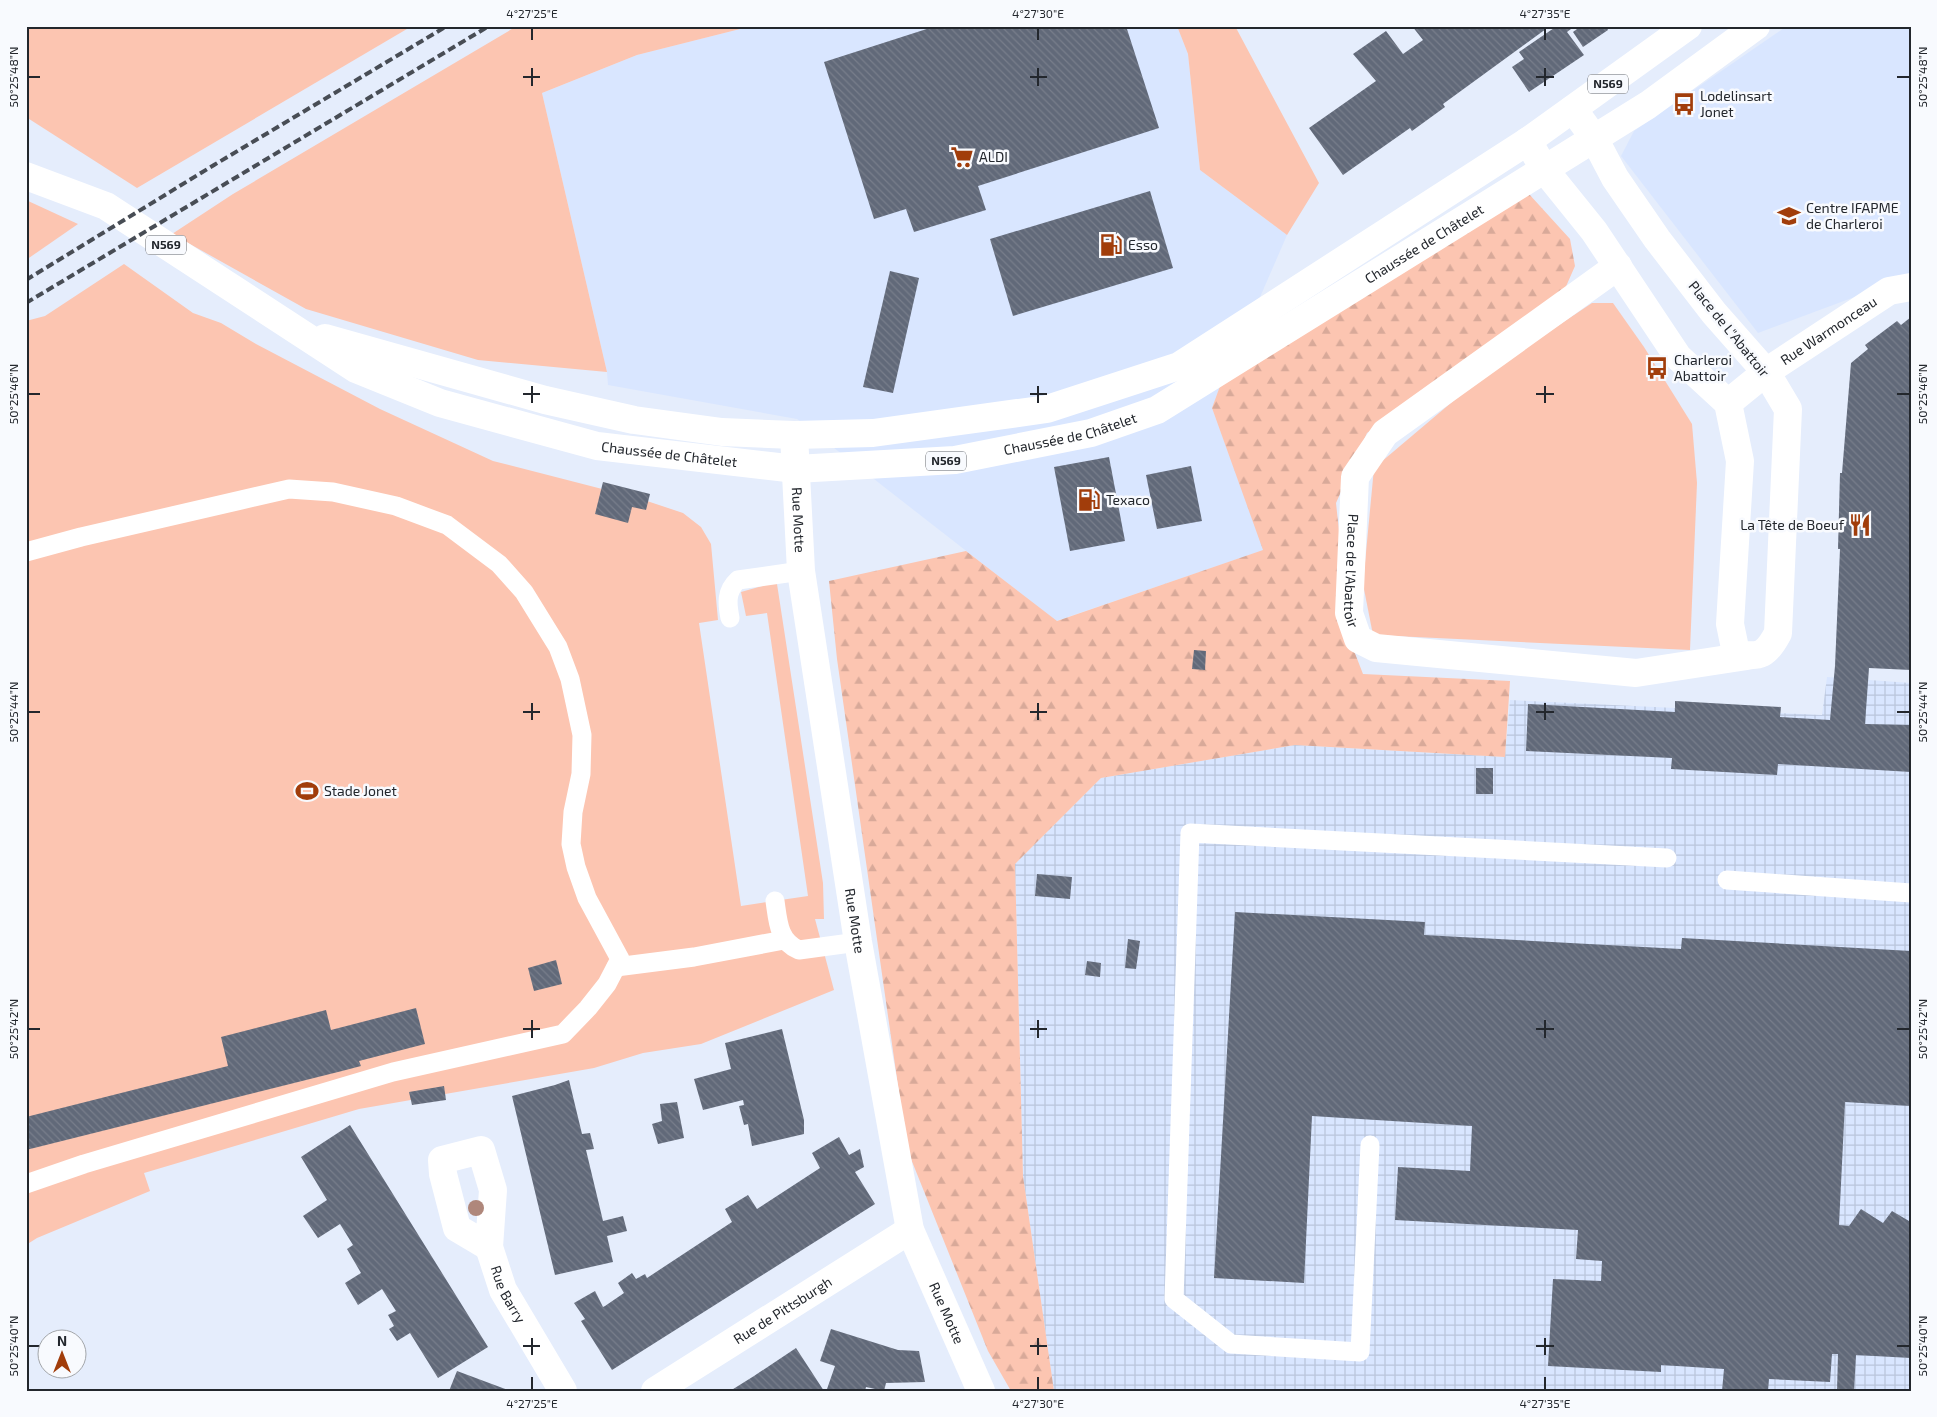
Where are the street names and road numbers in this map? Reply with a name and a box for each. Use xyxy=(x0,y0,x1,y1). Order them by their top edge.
road number: N569 xyxy=(1588,74,1628,94)
street label: Chaussée de Châtelet xyxy=(1361,200,1486,287)
road number: N569 xyxy=(146,236,186,254)
street label: Place de L"Abattoir xyxy=(1685,277,1774,380)
street label: Rue Warmonceau xyxy=(1777,293,1880,368)
street label: Chaussée de Châtelet xyxy=(1002,409,1139,458)
street label: Chaussée de Châtelet xyxy=(600,438,738,470)
road number: N569 xyxy=(926,452,966,471)
street label: Rue Motte xyxy=(789,487,809,553)
street label: Place de l'Abattoir xyxy=(1341,513,1363,630)
street label: Rue Motte xyxy=(842,887,869,955)
street label: Rue Barry xyxy=(488,1263,530,1326)
street label: Rue de Pittsburgh xyxy=(730,1273,835,1347)
street label: Rue Motte xyxy=(926,1279,968,1346)

